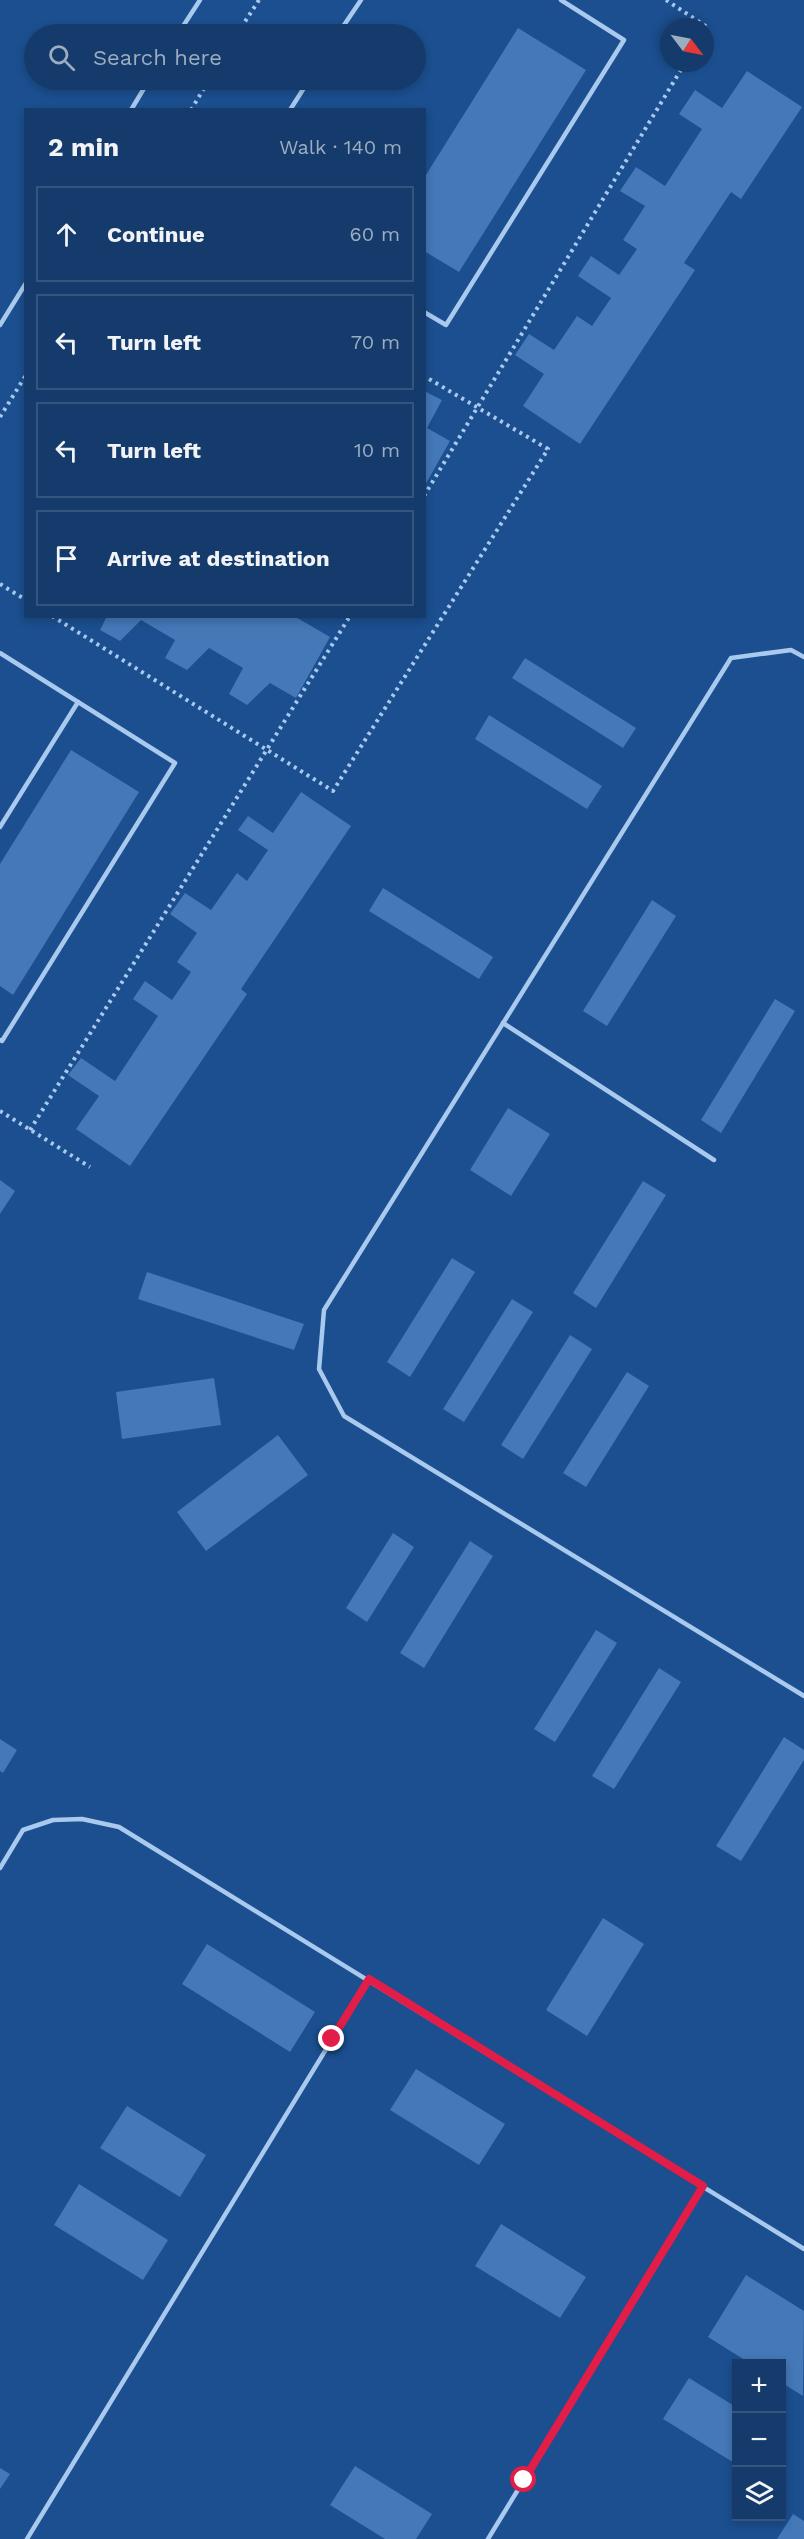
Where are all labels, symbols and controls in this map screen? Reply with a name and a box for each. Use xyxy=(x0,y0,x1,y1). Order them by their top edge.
north arrow xyxy=(660,18,714,72)
search box xyxy=(24,24,426,90)
icon: search xyxy=(45,41,78,74)
text: Search here xyxy=(93,45,222,70)
text: 2 min xyxy=(48,132,119,162)
text: Walk · 140 m xyxy=(279,135,402,159)
icon: ahead xyxy=(50,218,83,251)
text: Continue xyxy=(107,222,205,247)
text: 60 m xyxy=(350,222,400,246)
icon: left xyxy=(50,326,83,359)
text: Turn left xyxy=(107,330,201,355)
text: 70 m xyxy=(351,330,400,354)
icon: left xyxy=(50,434,83,467)
text: Turn left xyxy=(107,438,201,463)
text: 10 m xyxy=(354,438,400,462)
icon: arrive xyxy=(50,542,83,575)
text: Arrive at destination xyxy=(107,546,330,571)
route end xyxy=(318,2025,344,2051)
map controls xyxy=(732,2359,786,2521)
button: + xyxy=(732,2359,786,2413)
button: − xyxy=(732,2413,786,2467)
route start xyxy=(510,2466,536,2492)
button: layers xyxy=(732,2467,786,2521)

